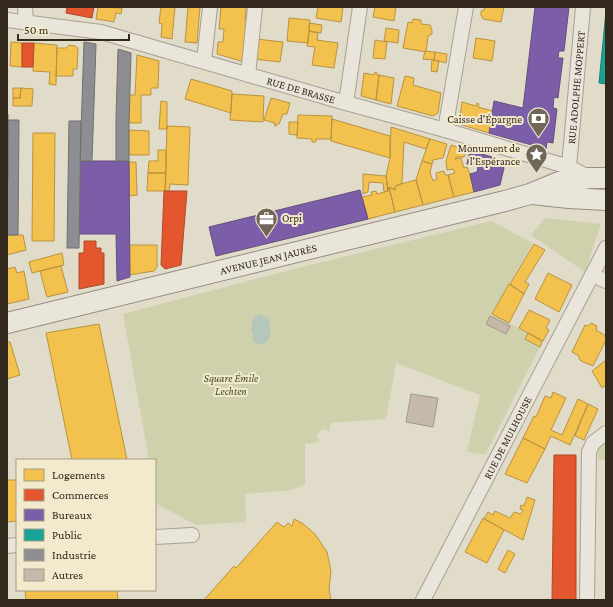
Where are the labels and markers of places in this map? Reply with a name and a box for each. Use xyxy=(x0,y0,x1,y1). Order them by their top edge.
bank icon: Caisse d'Épargne xyxy=(525,106,551,139)
place label: Caisse d'Épargne xyxy=(447,113,522,126)
place icon: Monument de l'Espérance xyxy=(523,141,549,174)
place label: Monument de l'Espérance xyxy=(458,142,520,168)
office icon: Orpi xyxy=(253,205,279,238)
place label: Orpi xyxy=(282,212,302,225)

